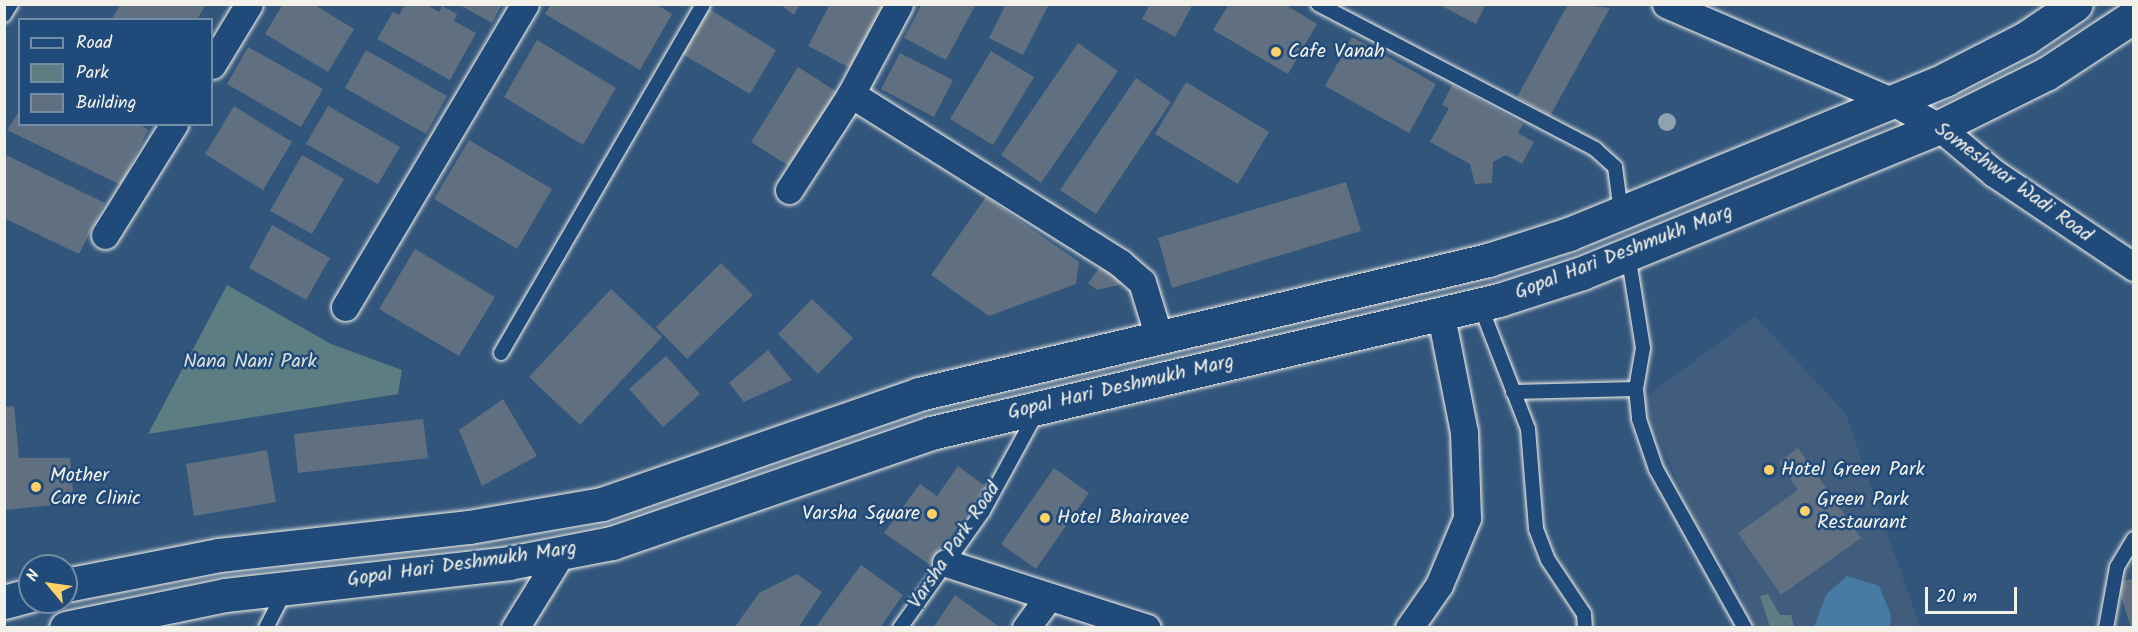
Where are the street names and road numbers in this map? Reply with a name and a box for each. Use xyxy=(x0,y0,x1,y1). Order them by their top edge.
street label: Someshwar Wadi Road xyxy=(1929,118,2097,248)
street label: Gopal Hari Deshmukh Marg xyxy=(1512,200,1736,306)
street label: Gopal Hari Deshmukh Marg xyxy=(1006,350,1236,426)
street label: Varsha Park Road xyxy=(904,478,1006,614)
street label: Gopal Hari Deshmukh Marg xyxy=(346,537,578,593)

